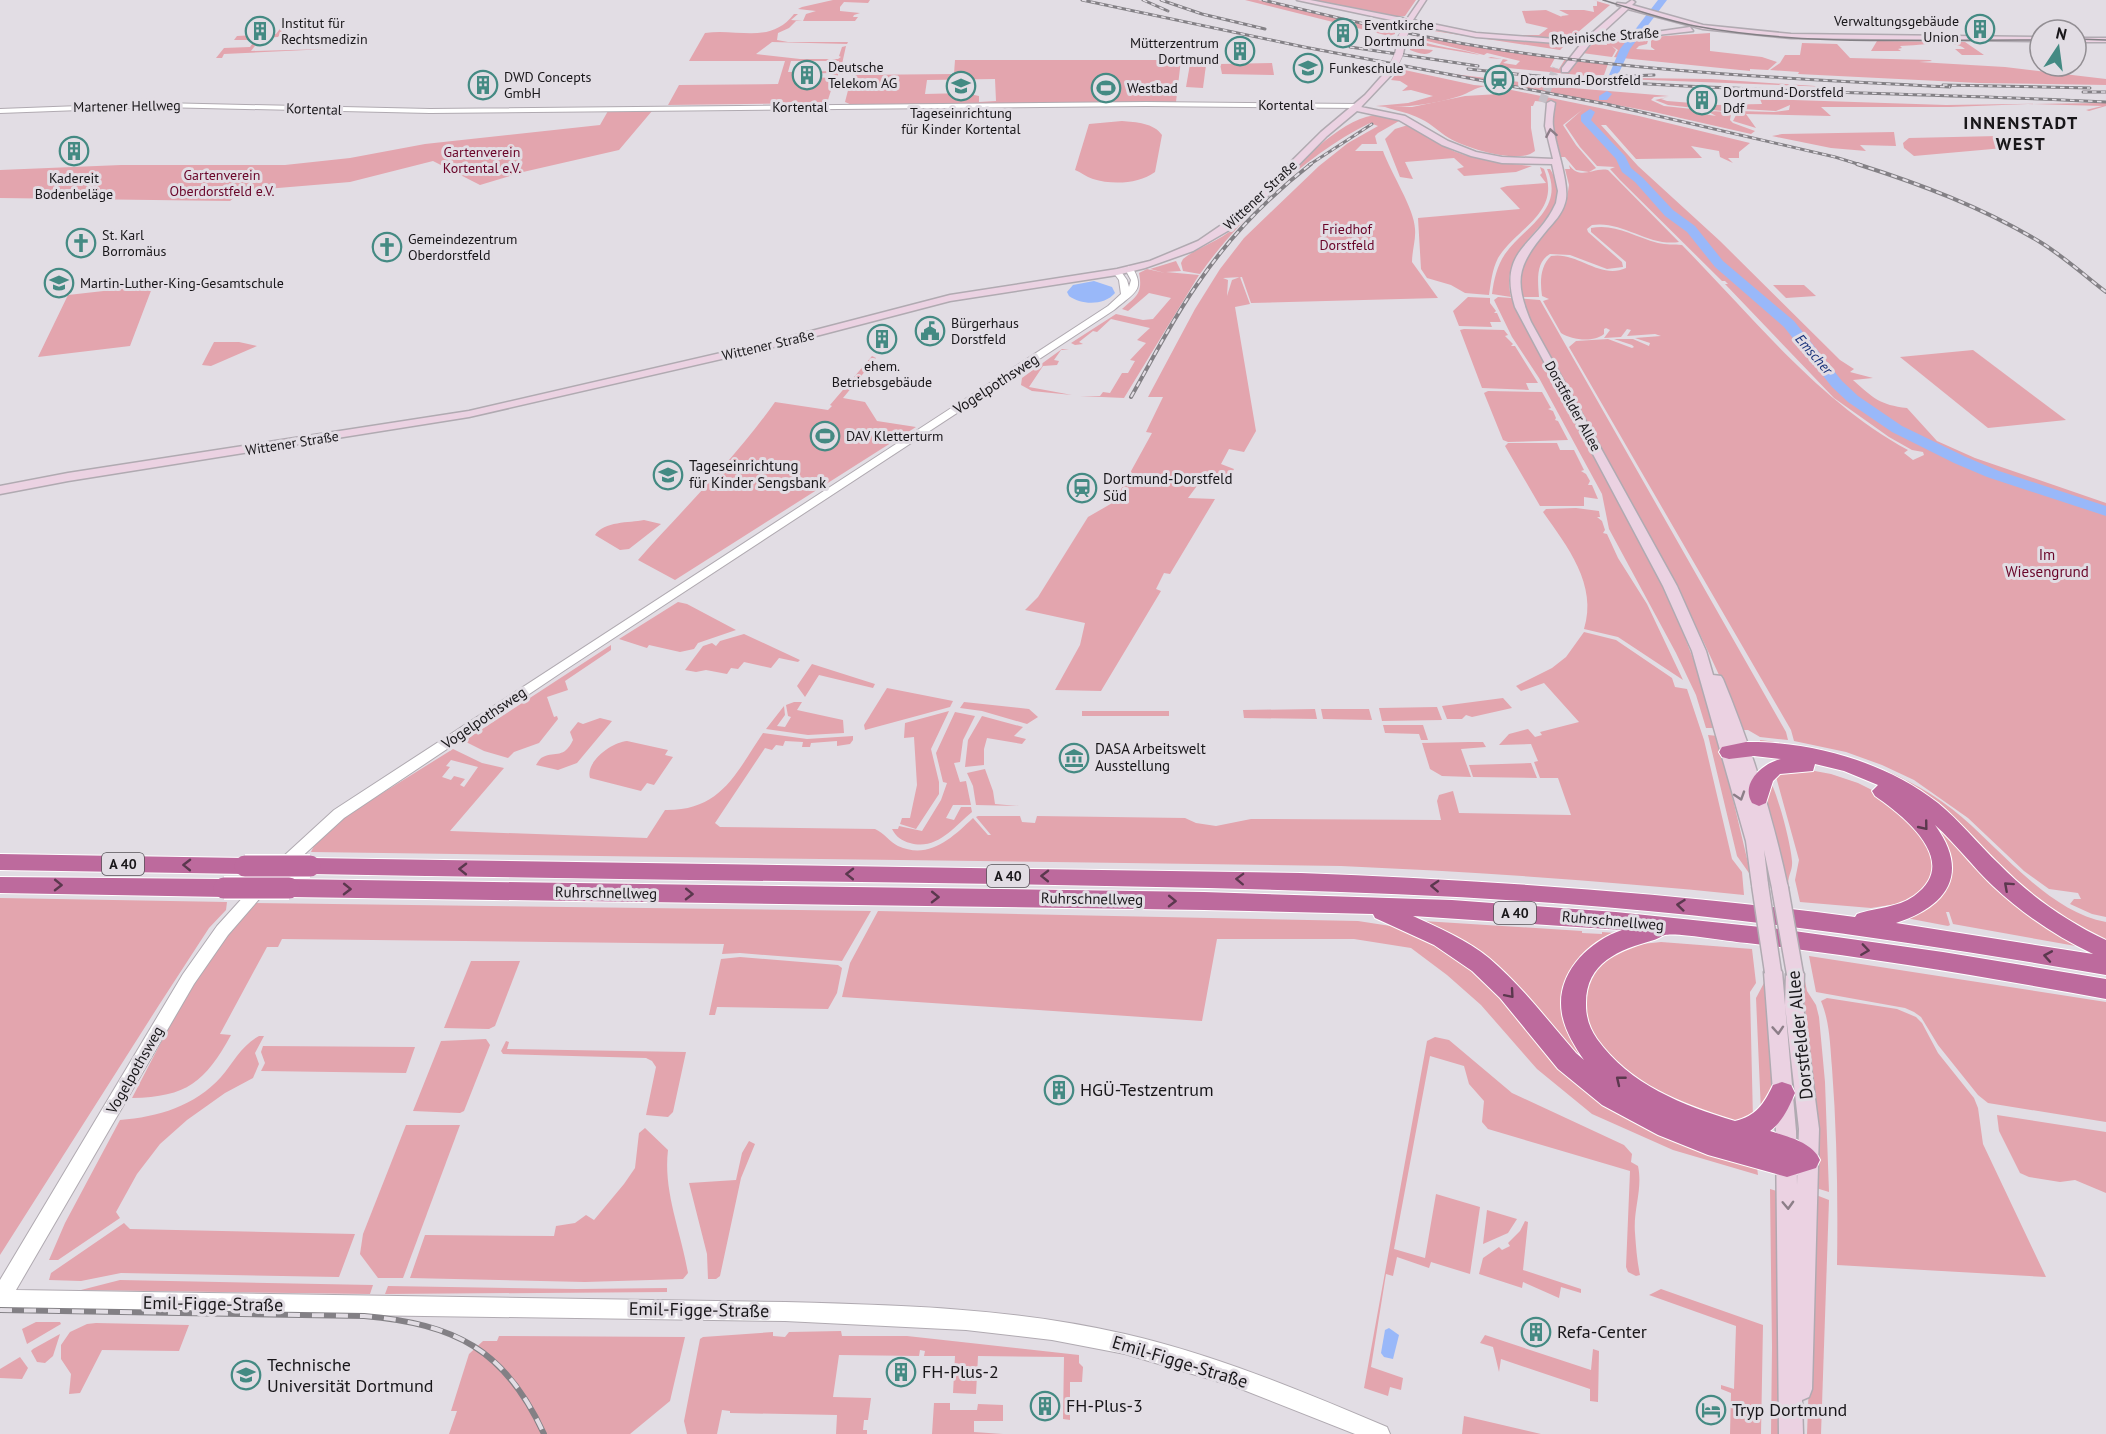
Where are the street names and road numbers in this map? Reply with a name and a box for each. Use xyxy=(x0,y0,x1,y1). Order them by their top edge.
street label: Rheinische Straße xyxy=(1550,23,1660,49)
street label: Martener Hellweg xyxy=(73,96,181,116)
street label: Kortental xyxy=(1258,96,1314,114)
street label: Kortental xyxy=(772,98,828,116)
street label: Kortental xyxy=(286,99,342,119)
street label: Wittener Straße xyxy=(1219,156,1301,234)
street label: Wittener Straße xyxy=(720,326,816,364)
street label: Vogelpothsweg xyxy=(949,349,1042,419)
street label: Dorstfelder Allee xyxy=(1541,358,1605,454)
street label: Wittener Straße xyxy=(244,427,340,459)
street label: Vogelpothsweg xyxy=(437,682,530,753)
road number: A 40 xyxy=(102,853,144,875)
road number: A 40 xyxy=(987,865,1029,887)
street label: Ruhrschnellweg xyxy=(555,882,657,903)
street label: Ruhrschnellweg xyxy=(1041,888,1143,909)
road number: A 40 xyxy=(1494,902,1536,924)
street label: Ruhrschnellweg xyxy=(1561,907,1665,934)
street label: Dorstfelder Allee xyxy=(1781,969,1818,1101)
street label: Vogelpothsweg xyxy=(101,1023,167,1118)
street label: Emil-Figge-Straße xyxy=(143,1291,283,1316)
street label: Emil-Figge-Straße xyxy=(629,1297,769,1322)
street label: Emil-Figge-Straße xyxy=(1110,1330,1251,1393)

